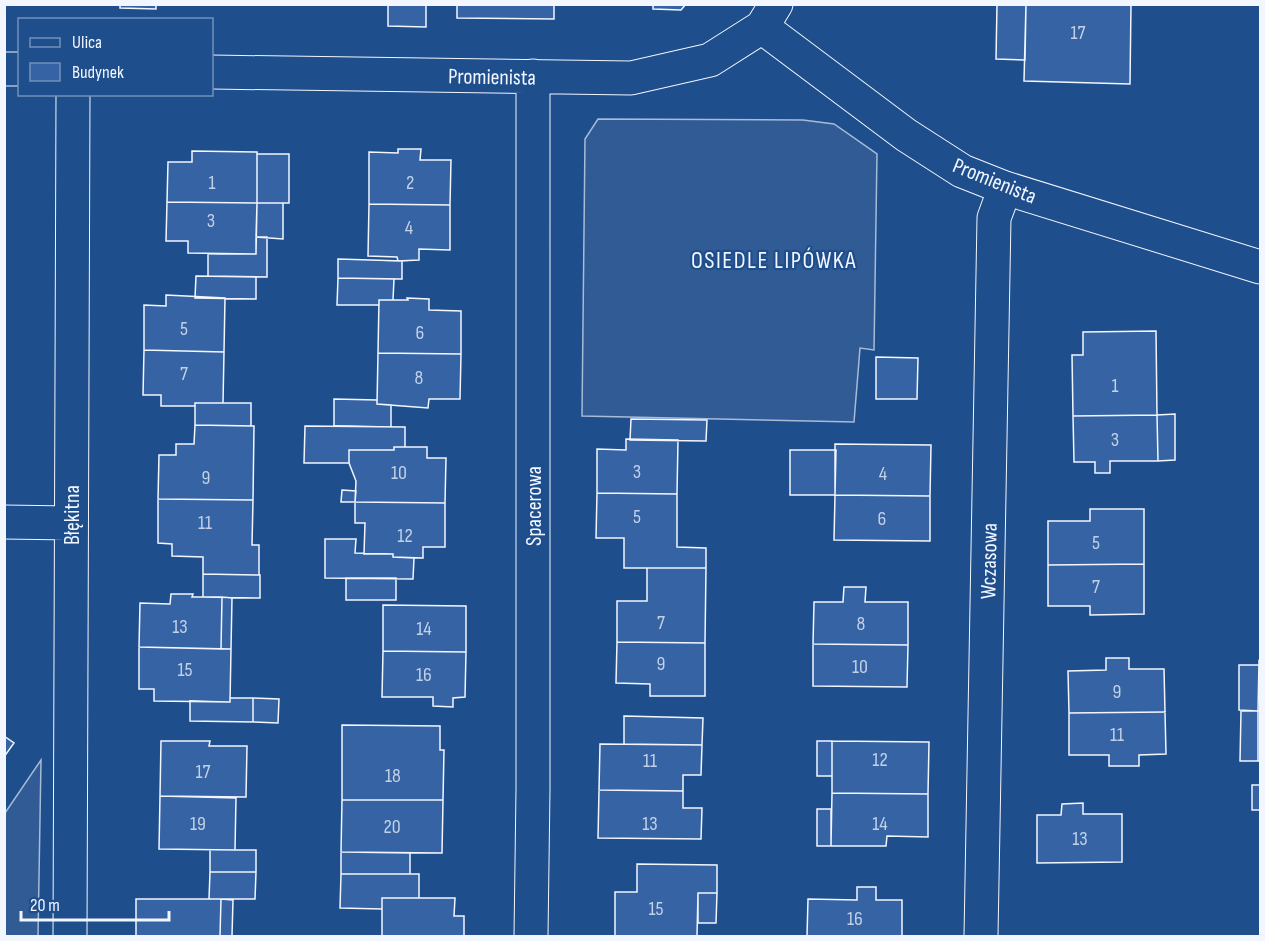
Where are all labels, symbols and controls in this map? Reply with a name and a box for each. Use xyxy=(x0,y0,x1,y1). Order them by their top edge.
legend xyxy=(18,18,213,96)
house number: 17 xyxy=(1071,21,1085,45)
text: Ulica xyxy=(72,32,102,53)
text: Budynek xyxy=(72,62,124,83)
street label: Promienista xyxy=(448,63,536,92)
street label: Promienista xyxy=(949,152,1040,210)
house number: 1 xyxy=(209,171,216,195)
house number: 2 xyxy=(406,171,414,195)
house number: 3 xyxy=(207,209,215,233)
house number: 4 xyxy=(405,216,413,240)
district label: OSIEDLE LIPÓWKA xyxy=(691,246,857,275)
house number: 5 xyxy=(180,317,188,341)
house number: 6 xyxy=(416,321,424,345)
house number: 7 xyxy=(180,362,188,386)
house number: 8 xyxy=(415,366,423,390)
house number: 1 xyxy=(1112,374,1119,398)
house number: 3 xyxy=(1111,428,1119,452)
house number: 3 xyxy=(633,460,641,484)
house number: 10 xyxy=(391,461,407,485)
house number: 4 xyxy=(879,462,887,486)
house number: 9 xyxy=(202,466,210,490)
street label: Spacerowa xyxy=(521,466,548,546)
street label: Błękitna xyxy=(59,485,86,545)
house number: 5 xyxy=(633,505,641,529)
house number: 6 xyxy=(878,507,886,531)
house number: 11 xyxy=(198,511,212,535)
street label: Wczasowa xyxy=(975,523,1004,599)
house number: 12 xyxy=(397,524,413,548)
house number: 5 xyxy=(1092,531,1100,555)
house number: 7 xyxy=(1092,575,1100,599)
house number: 7 xyxy=(657,611,665,635)
house number: 8 xyxy=(857,612,865,636)
house number: 13 xyxy=(172,615,188,639)
house number: 14 xyxy=(416,617,432,641)
house number: 9 xyxy=(657,652,665,676)
house number: 10 xyxy=(852,655,868,679)
house number: 15 xyxy=(177,658,193,682)
house number: 16 xyxy=(416,663,432,687)
house number: 9 xyxy=(1113,680,1121,704)
house number: 11 xyxy=(1110,723,1124,747)
house number: 12 xyxy=(872,748,888,772)
house number: 11 xyxy=(643,749,657,773)
house number: 17 xyxy=(196,760,210,784)
house number: 18 xyxy=(385,764,401,788)
house number: 19 xyxy=(190,812,206,836)
house number: 13 xyxy=(642,812,658,836)
house number: 14 xyxy=(872,812,888,836)
house number: 20 xyxy=(383,815,401,839)
house number: 13 xyxy=(1072,827,1088,851)
scale bar xyxy=(21,884,170,922)
text: 20 m xyxy=(30,895,60,916)
house number: 15 xyxy=(648,897,664,921)
house number: 16 xyxy=(847,907,863,931)

